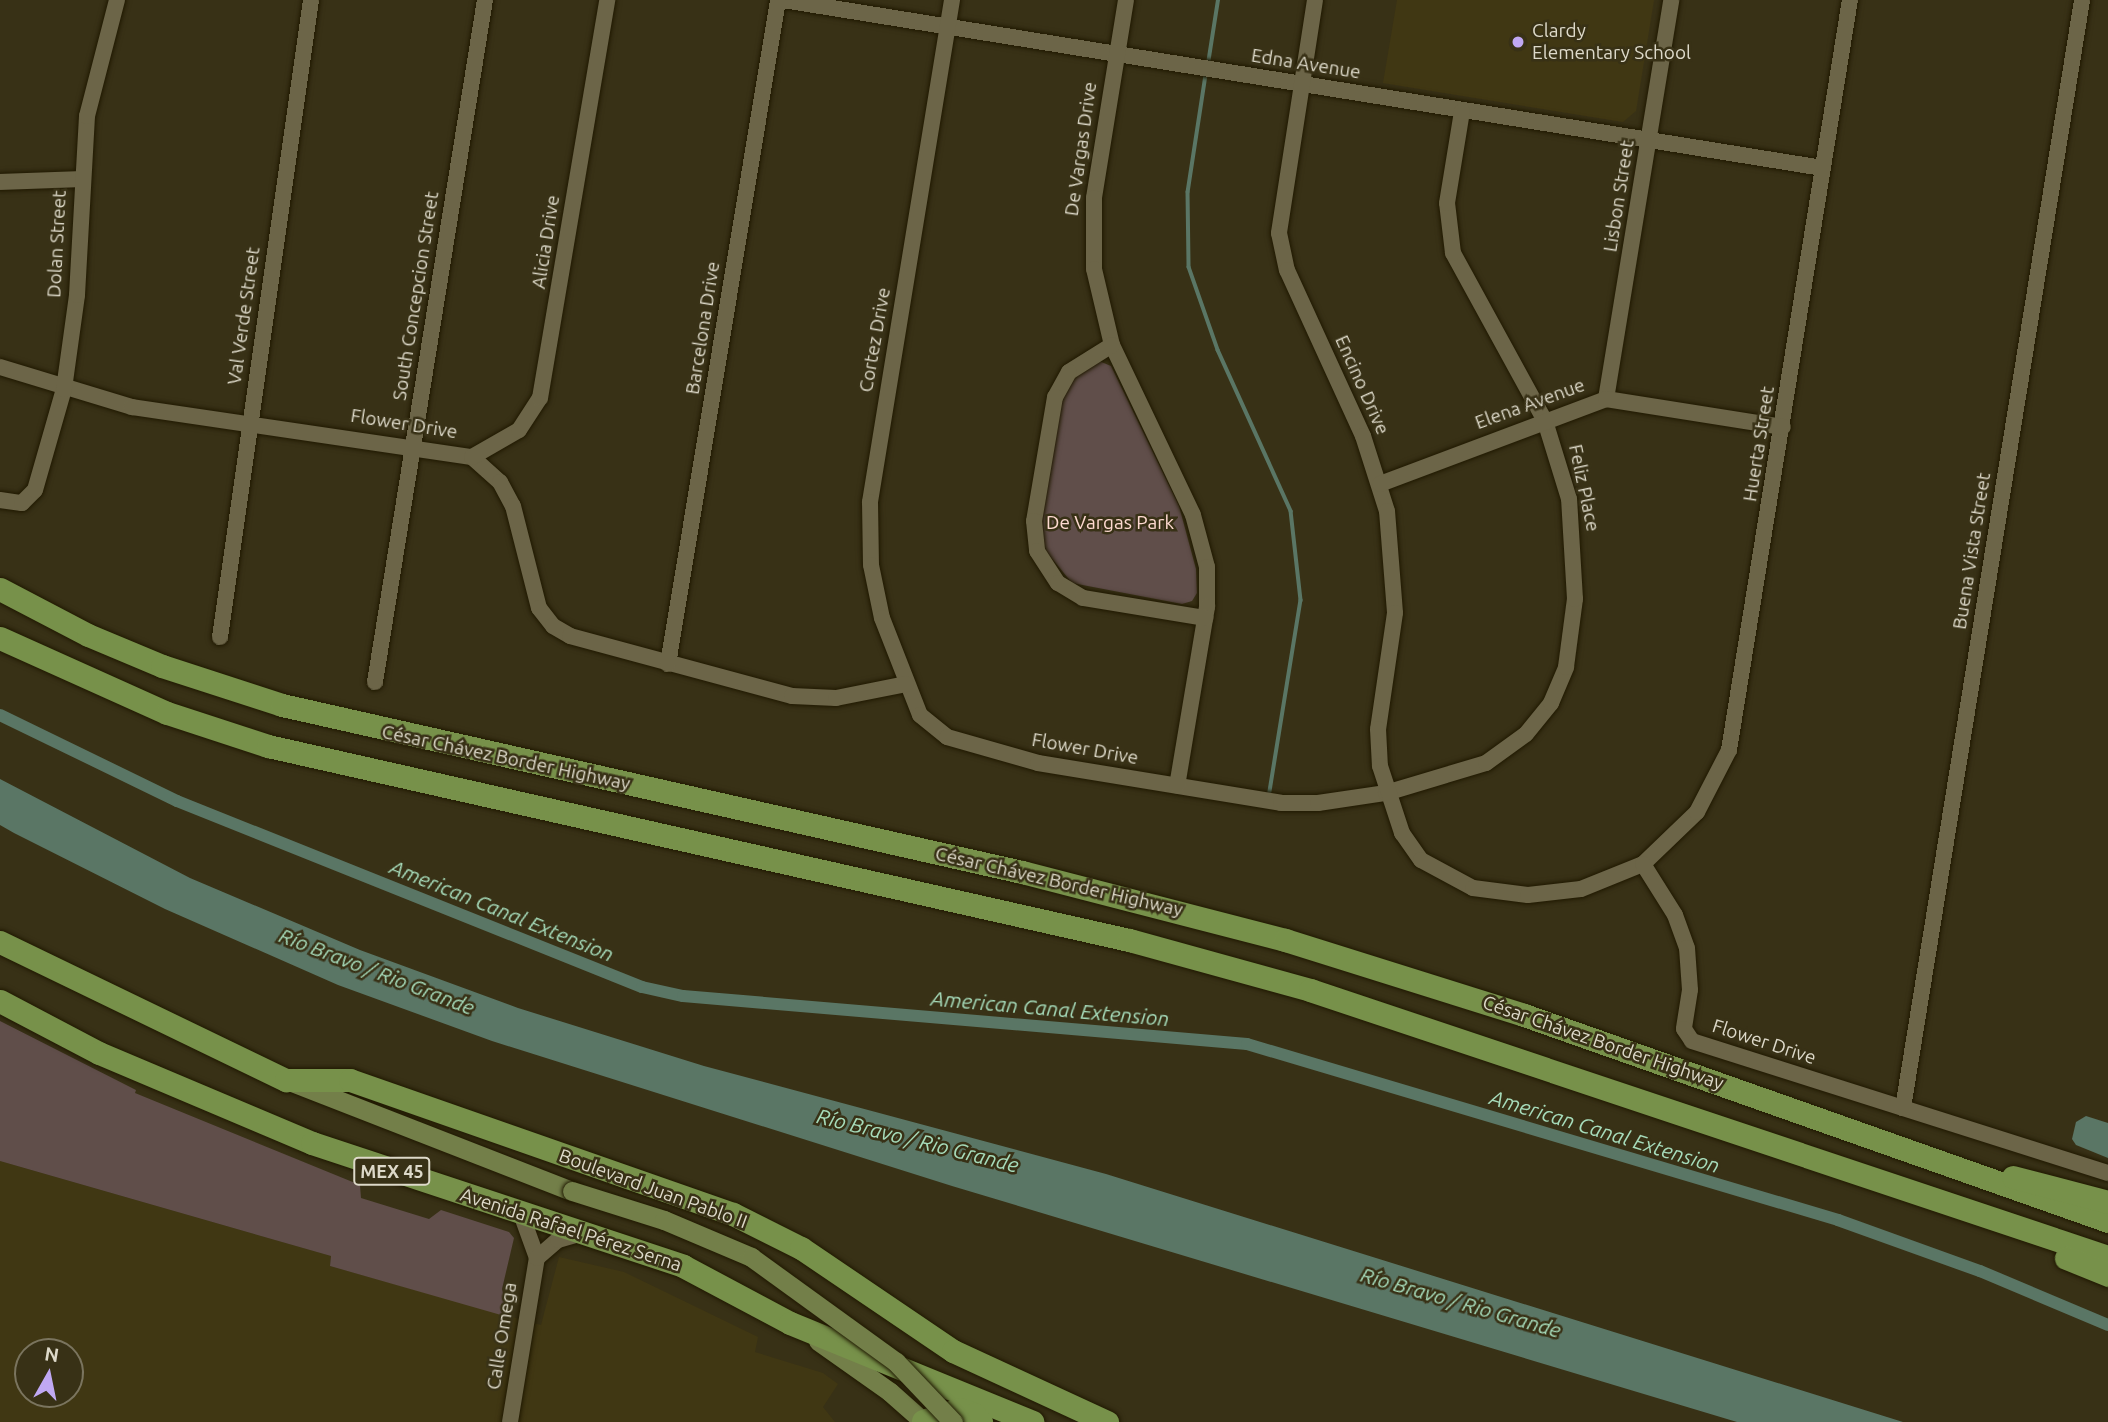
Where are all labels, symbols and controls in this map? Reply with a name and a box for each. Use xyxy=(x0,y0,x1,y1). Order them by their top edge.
place label: Clardy Elementary School xyxy=(1532,20,1691,64)
marker: Clardy Elementary School xyxy=(1510,34,1526,50)
street label: Edna Avenue xyxy=(1250,44,1362,84)
street label: De Vargas Drive xyxy=(1060,80,1102,218)
street label: Lisbon Street xyxy=(1599,138,1639,254)
street label: Dolan Street xyxy=(43,190,71,298)
street label: South Concepcion Street xyxy=(388,190,444,402)
street label: Alicia Drive xyxy=(527,194,565,290)
street label: Val Verde Street xyxy=(223,246,265,386)
street label: Barcelona Drive xyxy=(681,260,725,396)
street label: Cortez Drive xyxy=(855,286,895,394)
street label: Encino Drive xyxy=(1330,332,1394,438)
street label: Elena Avenue xyxy=(1472,374,1588,434)
street label: Huerta Street xyxy=(1739,385,1779,503)
street label: Flower Drive xyxy=(349,404,459,444)
street label: Feliz Place xyxy=(1564,442,1604,534)
street label: Buena Vista Street xyxy=(1948,471,1996,631)
park label: De Vargas Park xyxy=(1046,512,1174,534)
street label: César Chávez Border Highway xyxy=(380,720,632,796)
street label: Flower Drive xyxy=(1030,728,1140,770)
street label: César Chávez Border Highway xyxy=(933,842,1185,922)
water label: American Canal Extension xyxy=(386,854,618,966)
water label: Río Bravo / Rio Grande xyxy=(276,922,478,1020)
water label: American Canal Extension xyxy=(930,985,1170,1031)
street label: César Chávez Border Highway xyxy=(1479,991,1727,1095)
street label: Flower Drive xyxy=(1709,1015,1819,1069)
water label: American Canal Extension xyxy=(1487,1084,1723,1178)
water label: Río Bravo / Rio Grande xyxy=(814,1103,1022,1177)
street label: Boulevard Juan Pablo II xyxy=(556,1144,750,1234)
road number: MEX 45 xyxy=(352,1156,432,1186)
street label: Avenida Rafael Pérez Serna xyxy=(457,1183,685,1277)
water label: Río Bravo / Rio Grande xyxy=(1358,1261,1564,1343)
street label: Calle Omega xyxy=(482,1281,522,1391)
north arrow xyxy=(14,1338,84,1408)
text: N xyxy=(43,1342,61,1366)

